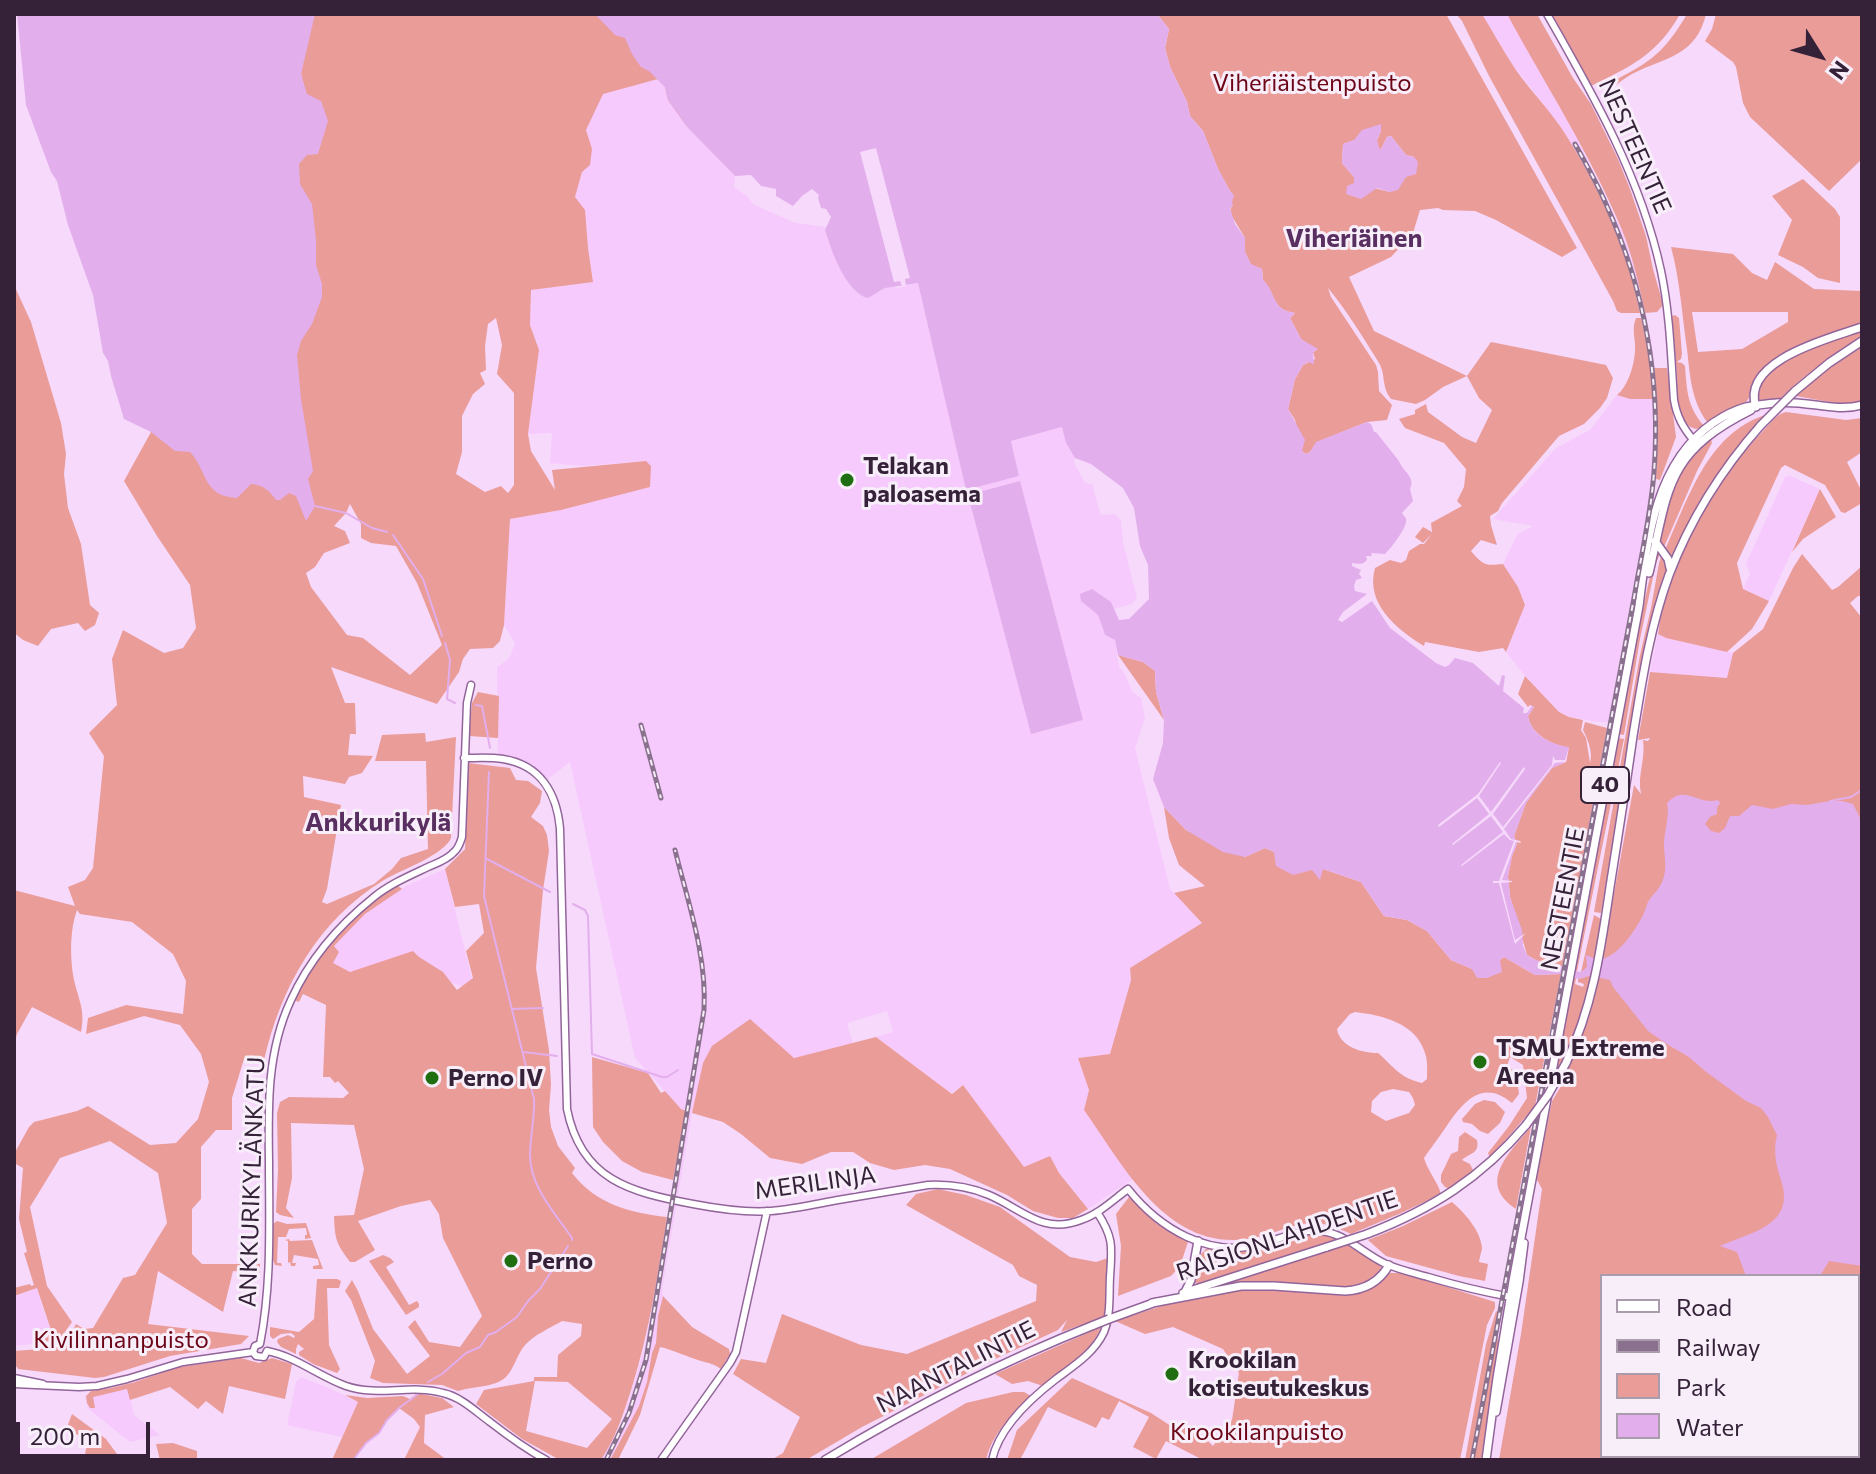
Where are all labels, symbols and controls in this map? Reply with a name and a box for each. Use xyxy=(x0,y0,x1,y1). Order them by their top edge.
north arrow xyxy=(1780,16,1860,96)
text: N xyxy=(1824,56,1855,85)
park label: Viheriäistenpuisto xyxy=(1213,69,1411,97)
street label: NESTEENTIE xyxy=(1592,74,1678,218)
district label: Viheriäinen xyxy=(1286,222,1422,254)
place label: Telakan paloasema xyxy=(863,452,981,508)
marker: Telakan paloasema xyxy=(838,471,856,489)
road number: 40 xyxy=(1581,767,1629,803)
district label: Ankkurikylä xyxy=(305,806,451,838)
street label: NESTEENTIE xyxy=(1535,825,1591,973)
place label: TSMU Extreme Areena xyxy=(1496,1034,1665,1090)
marker: TSMU Extreme Areena xyxy=(1471,1053,1489,1071)
street label: ANKKURIKYLÄNKATU xyxy=(233,1056,271,1308)
place label: Perno IV xyxy=(448,1064,543,1092)
marker: Perno IV xyxy=(423,1069,441,1087)
street label: MERILINJA xyxy=(753,1160,877,1206)
street label: RAISIONLAHDENTIE xyxy=(1172,1185,1402,1287)
place label: Perno xyxy=(527,1247,593,1275)
marker: Perno xyxy=(502,1252,520,1270)
legend xyxy=(1600,1274,1860,1458)
text: Road xyxy=(1676,1292,1732,1321)
street label: NAANTALINTIE xyxy=(872,1315,1040,1419)
park label: Kivilinnanpuisto xyxy=(33,1326,209,1354)
text: Railway xyxy=(1676,1332,1761,1361)
place label: Krookilan kotiseutukeskus xyxy=(1188,1346,1369,1402)
marker: Krookilan kotiseutukeskus xyxy=(1163,1365,1181,1383)
text: Park xyxy=(1676,1372,1726,1401)
scale bar xyxy=(20,1406,154,1456)
text: Water xyxy=(1676,1412,1744,1441)
park label: Krookilanpuisto xyxy=(1170,1418,1344,1446)
text: 200 m xyxy=(30,1421,100,1450)

